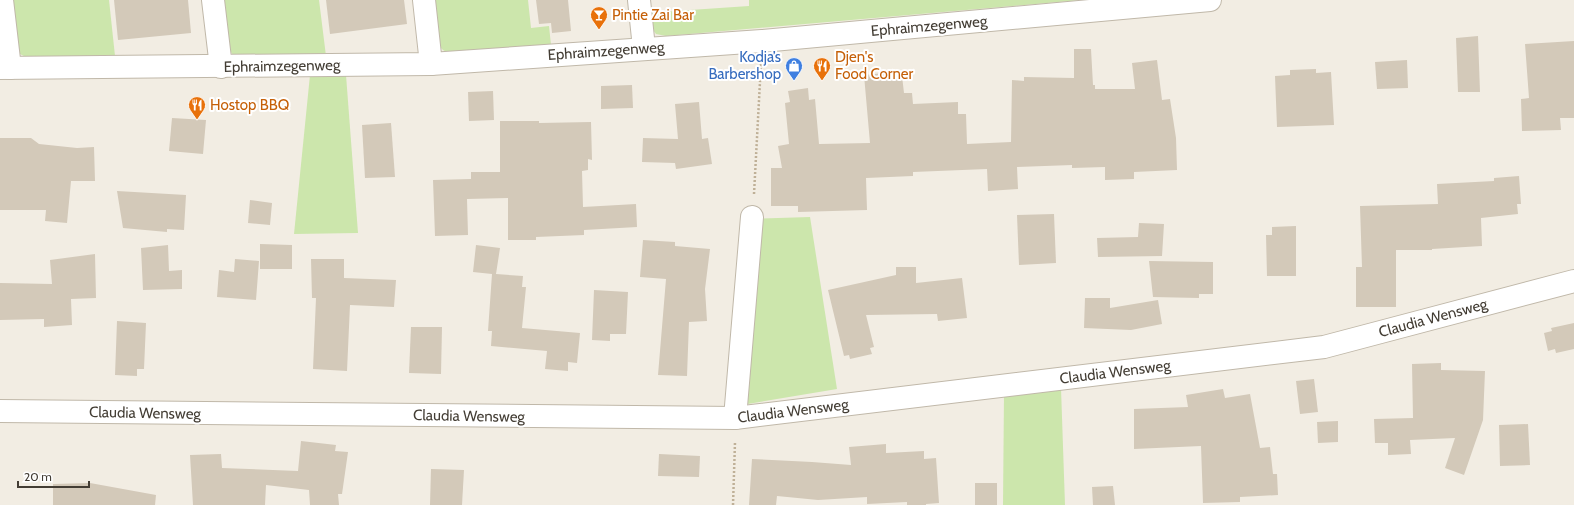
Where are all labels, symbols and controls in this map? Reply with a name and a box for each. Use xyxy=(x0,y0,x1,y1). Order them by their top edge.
bar icon: Pintie Zai Bar xyxy=(589,5,609,30)
place label: Pintie Zai Bar xyxy=(612,6,694,24)
street label: Ephraimzegenweg xyxy=(870,12,988,40)
street label: Ephraimzegenweg xyxy=(547,38,665,64)
place label: Kodja’s Barbershop xyxy=(708,48,781,83)
place label: Djen's Food Corner xyxy=(835,48,913,83)
street label: Ephraimzegenweg xyxy=(223,56,341,76)
shop icon: Kodja’s Barbershop xyxy=(784,56,804,81)
restaurant icon: Djen's Food Corner xyxy=(812,56,832,81)
restaurant icon: Hostop BBQ xyxy=(187,95,207,120)
place label: Hostop BBQ xyxy=(210,96,289,114)
street label: Claudia Wensweg xyxy=(1377,295,1490,341)
street label: Claudia Wensweg xyxy=(1058,356,1172,388)
street label: Claudia Wensweg xyxy=(736,395,850,427)
street label: Claudia Wensweg xyxy=(89,403,202,423)
street label: Claudia Wensweg xyxy=(413,406,526,426)
scale bar xyxy=(18,463,89,489)
text: 20 m xyxy=(24,469,52,484)

